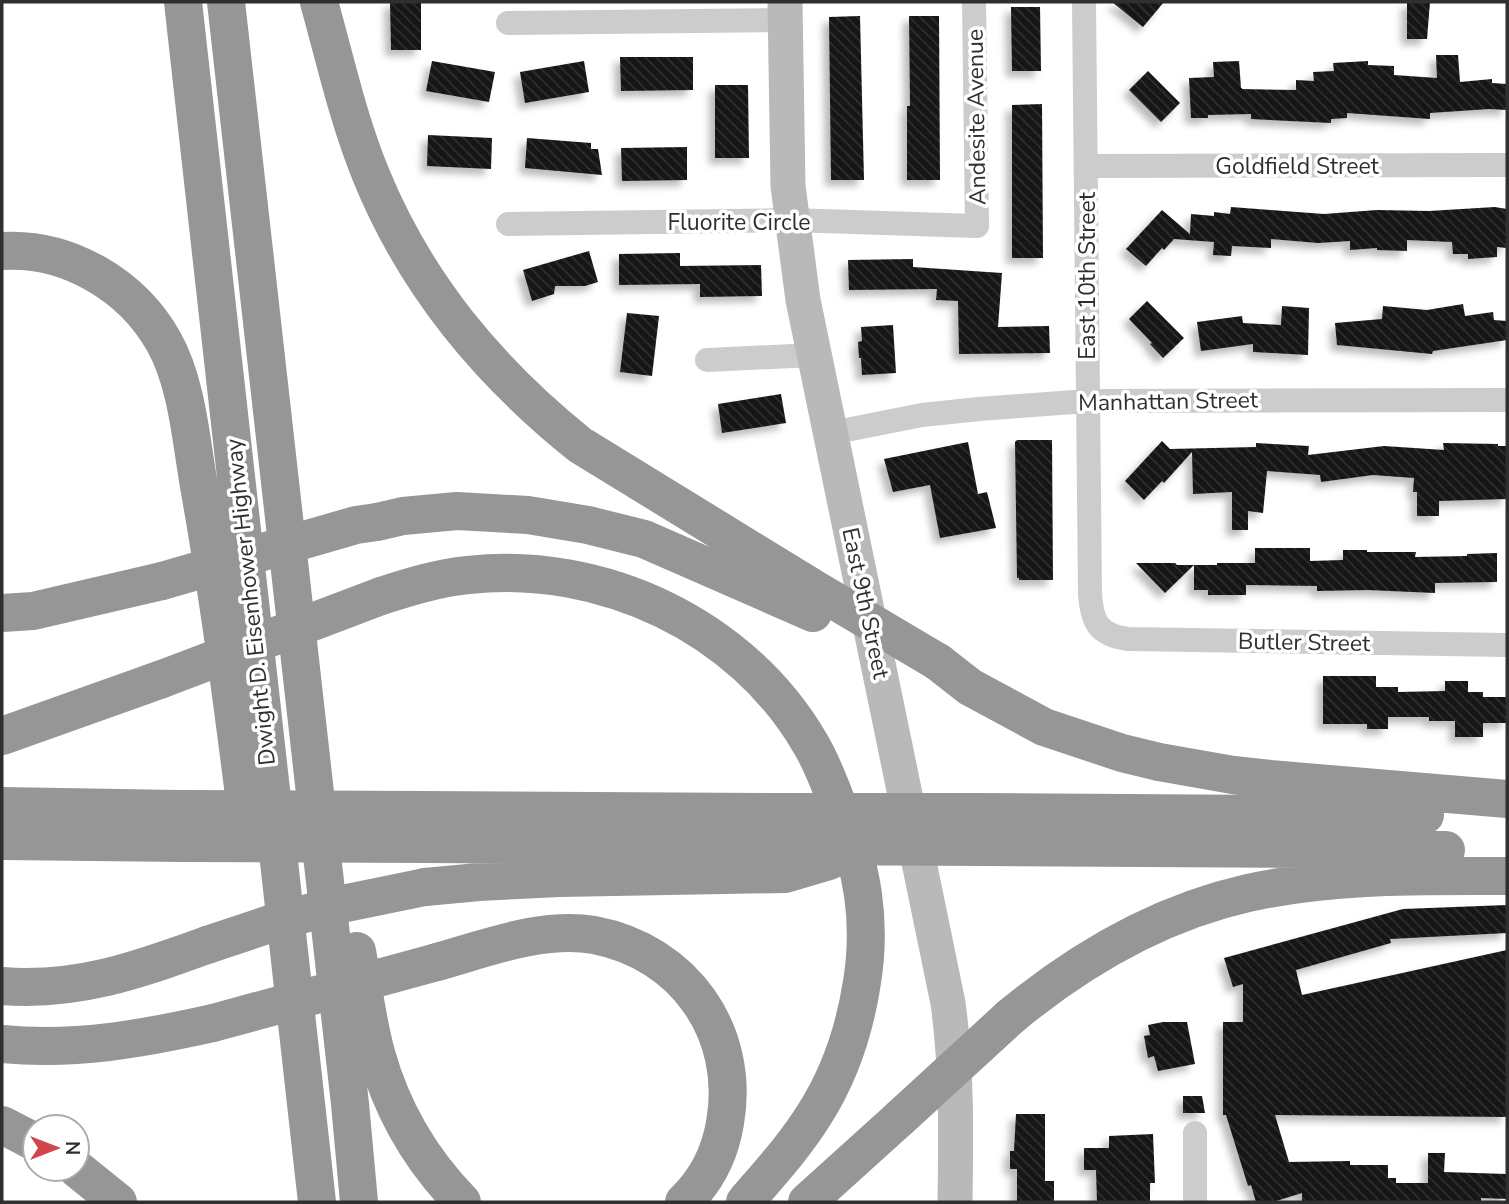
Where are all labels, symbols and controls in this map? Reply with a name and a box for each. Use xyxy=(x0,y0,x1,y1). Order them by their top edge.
street label: Andesite Avenue xyxy=(959,29,994,205)
street label: Goldfield Street xyxy=(1215,151,1380,182)
street label: East 10th Street xyxy=(1072,191,1103,360)
street label: Fluorite Circle xyxy=(667,207,811,238)
street label: Manhattan Street xyxy=(1078,384,1259,419)
street label: Dwight D. Eisenhower Highway xyxy=(218,437,283,767)
street label: East 9th Street xyxy=(834,525,897,683)
street label: Butler Street xyxy=(1238,626,1371,659)
north arrow xyxy=(21,1113,91,1183)
text: N xyxy=(59,1141,85,1155)

